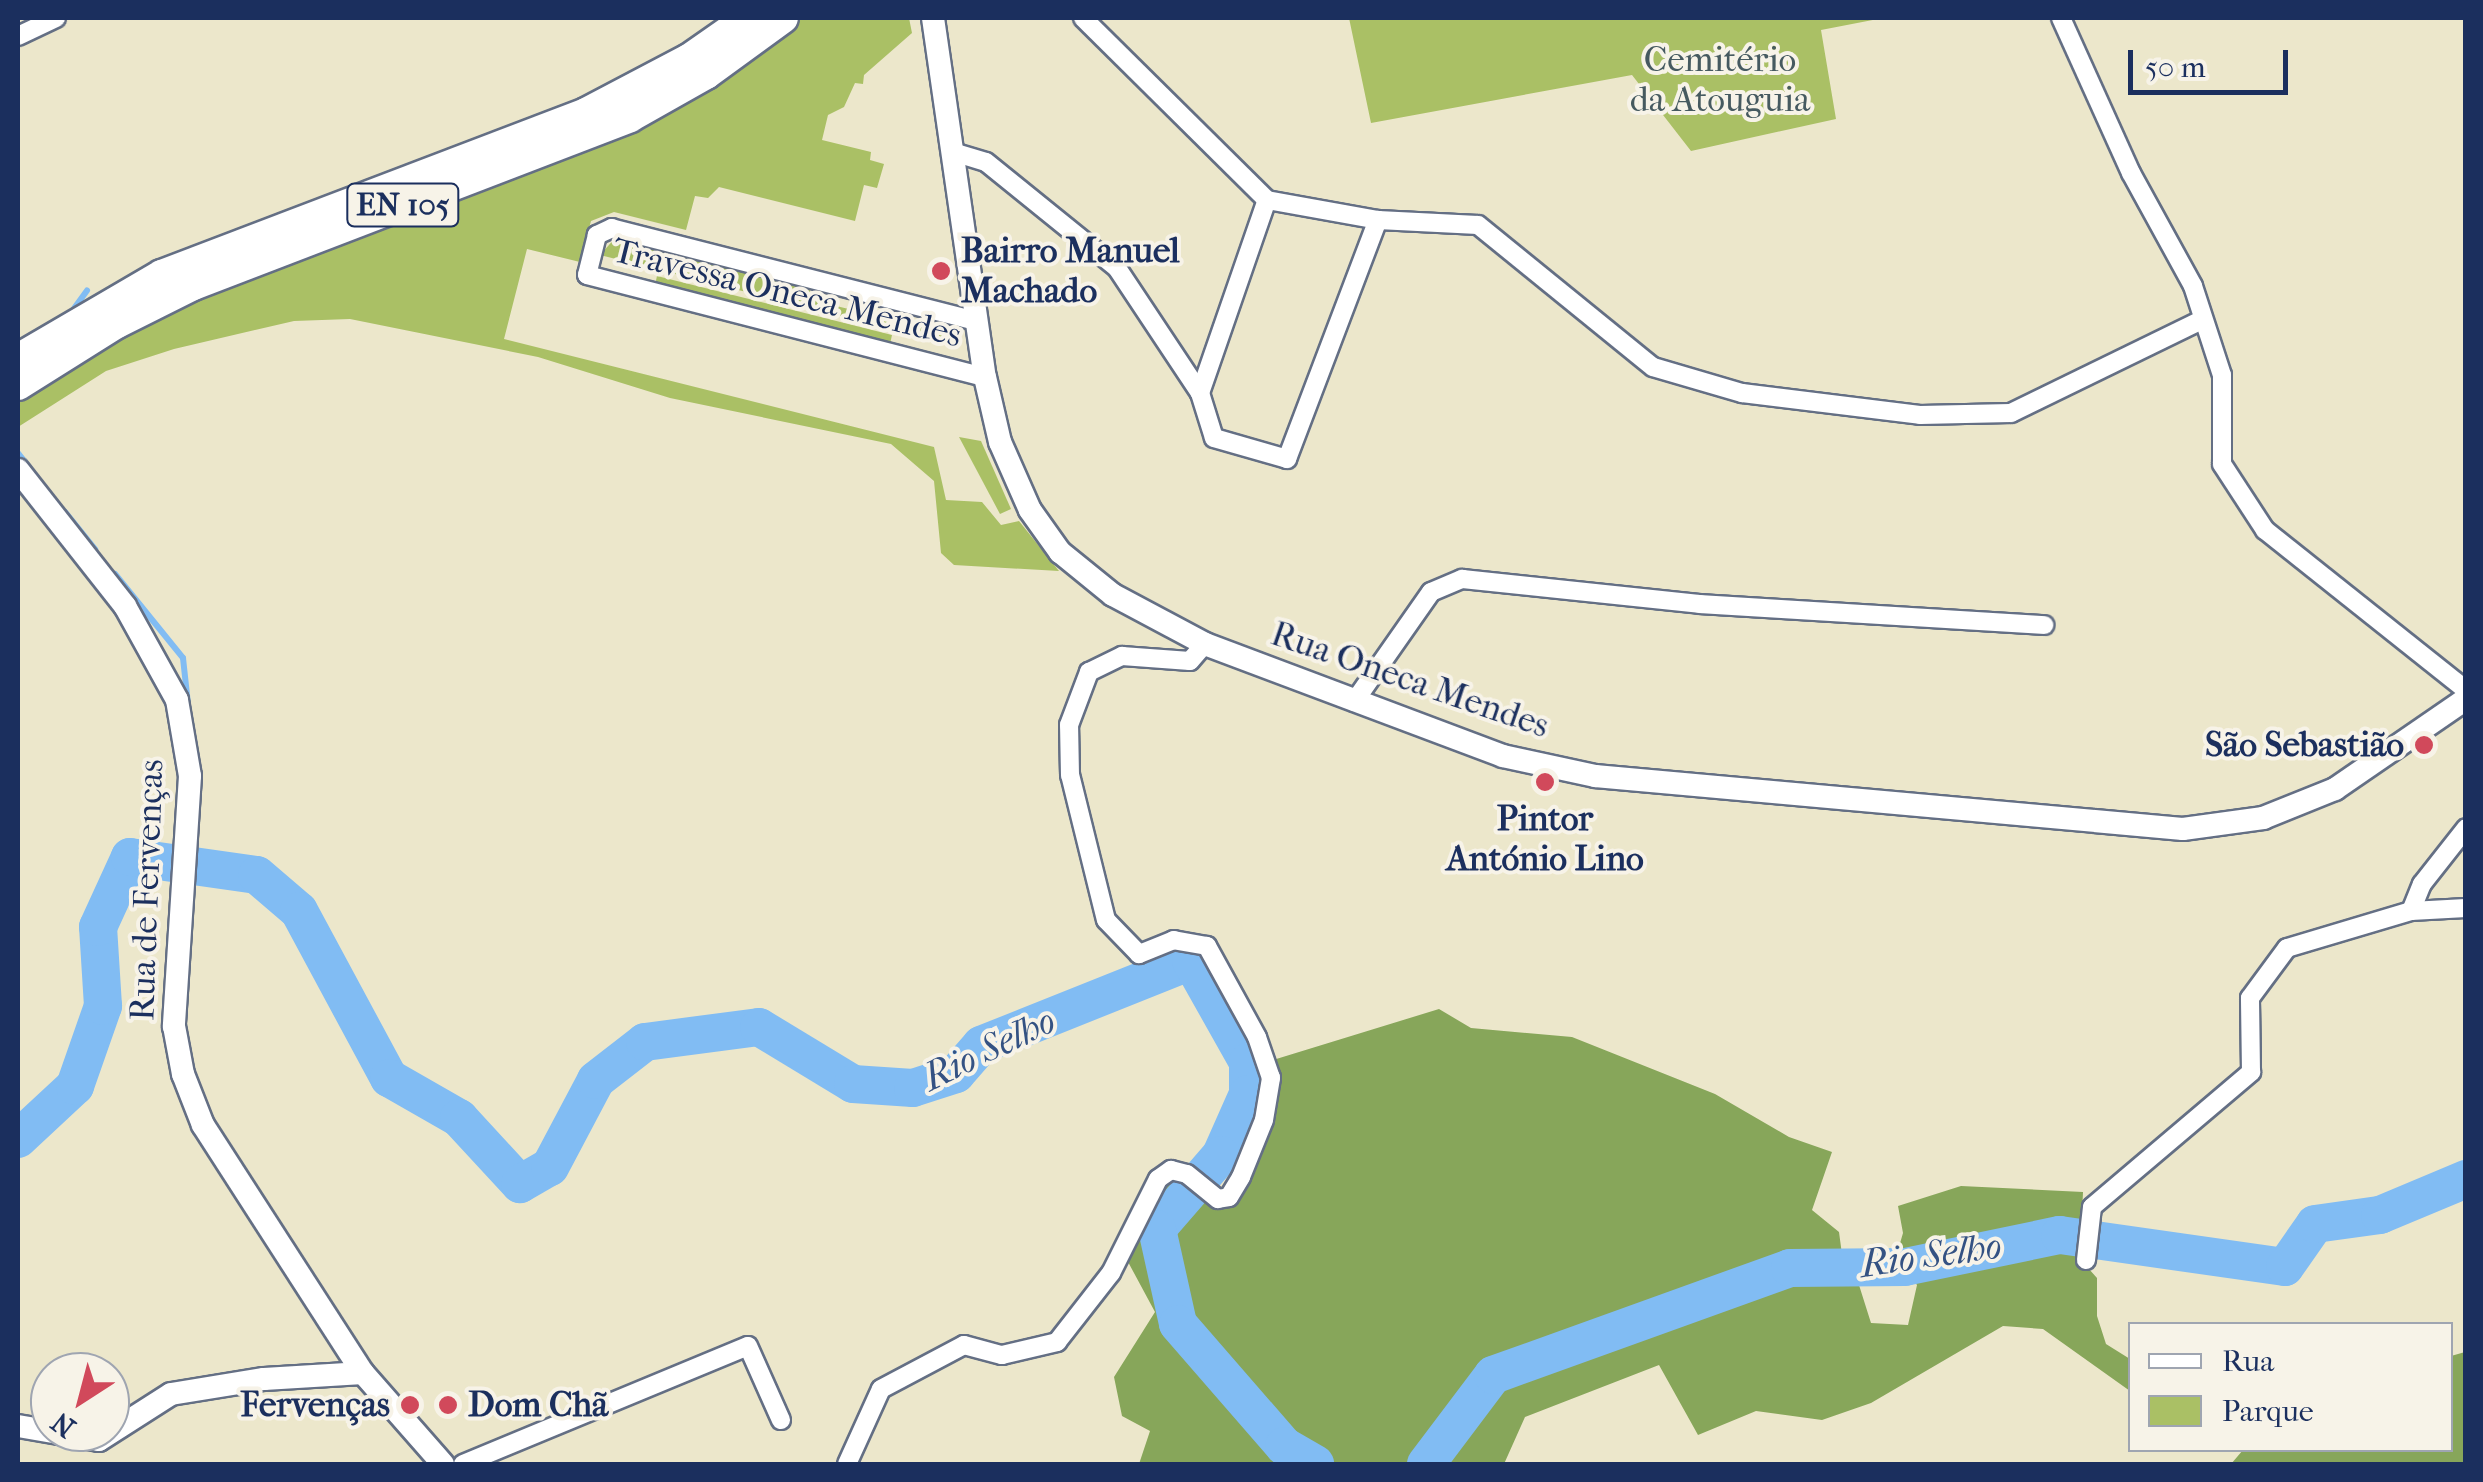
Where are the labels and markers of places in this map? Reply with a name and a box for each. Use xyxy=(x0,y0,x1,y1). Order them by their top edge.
place label: Bairro Manuel Machado xyxy=(961,230,1180,312)
marker: Bairro Manuel Machado xyxy=(930,260,952,282)
place label: São Sebastião xyxy=(2205,724,2404,766)
marker: São Sebastião xyxy=(2413,734,2435,756)
marker: Pintor António Lino xyxy=(1534,771,1556,793)
place label: Pintor António Lino xyxy=(1446,798,1644,880)
place label: Fervenças xyxy=(240,1384,390,1426)
place label: Dom Chã xyxy=(468,1384,608,1426)
marker: Fervenças xyxy=(399,1394,421,1416)
marker: Dom Chã xyxy=(437,1394,459,1416)

